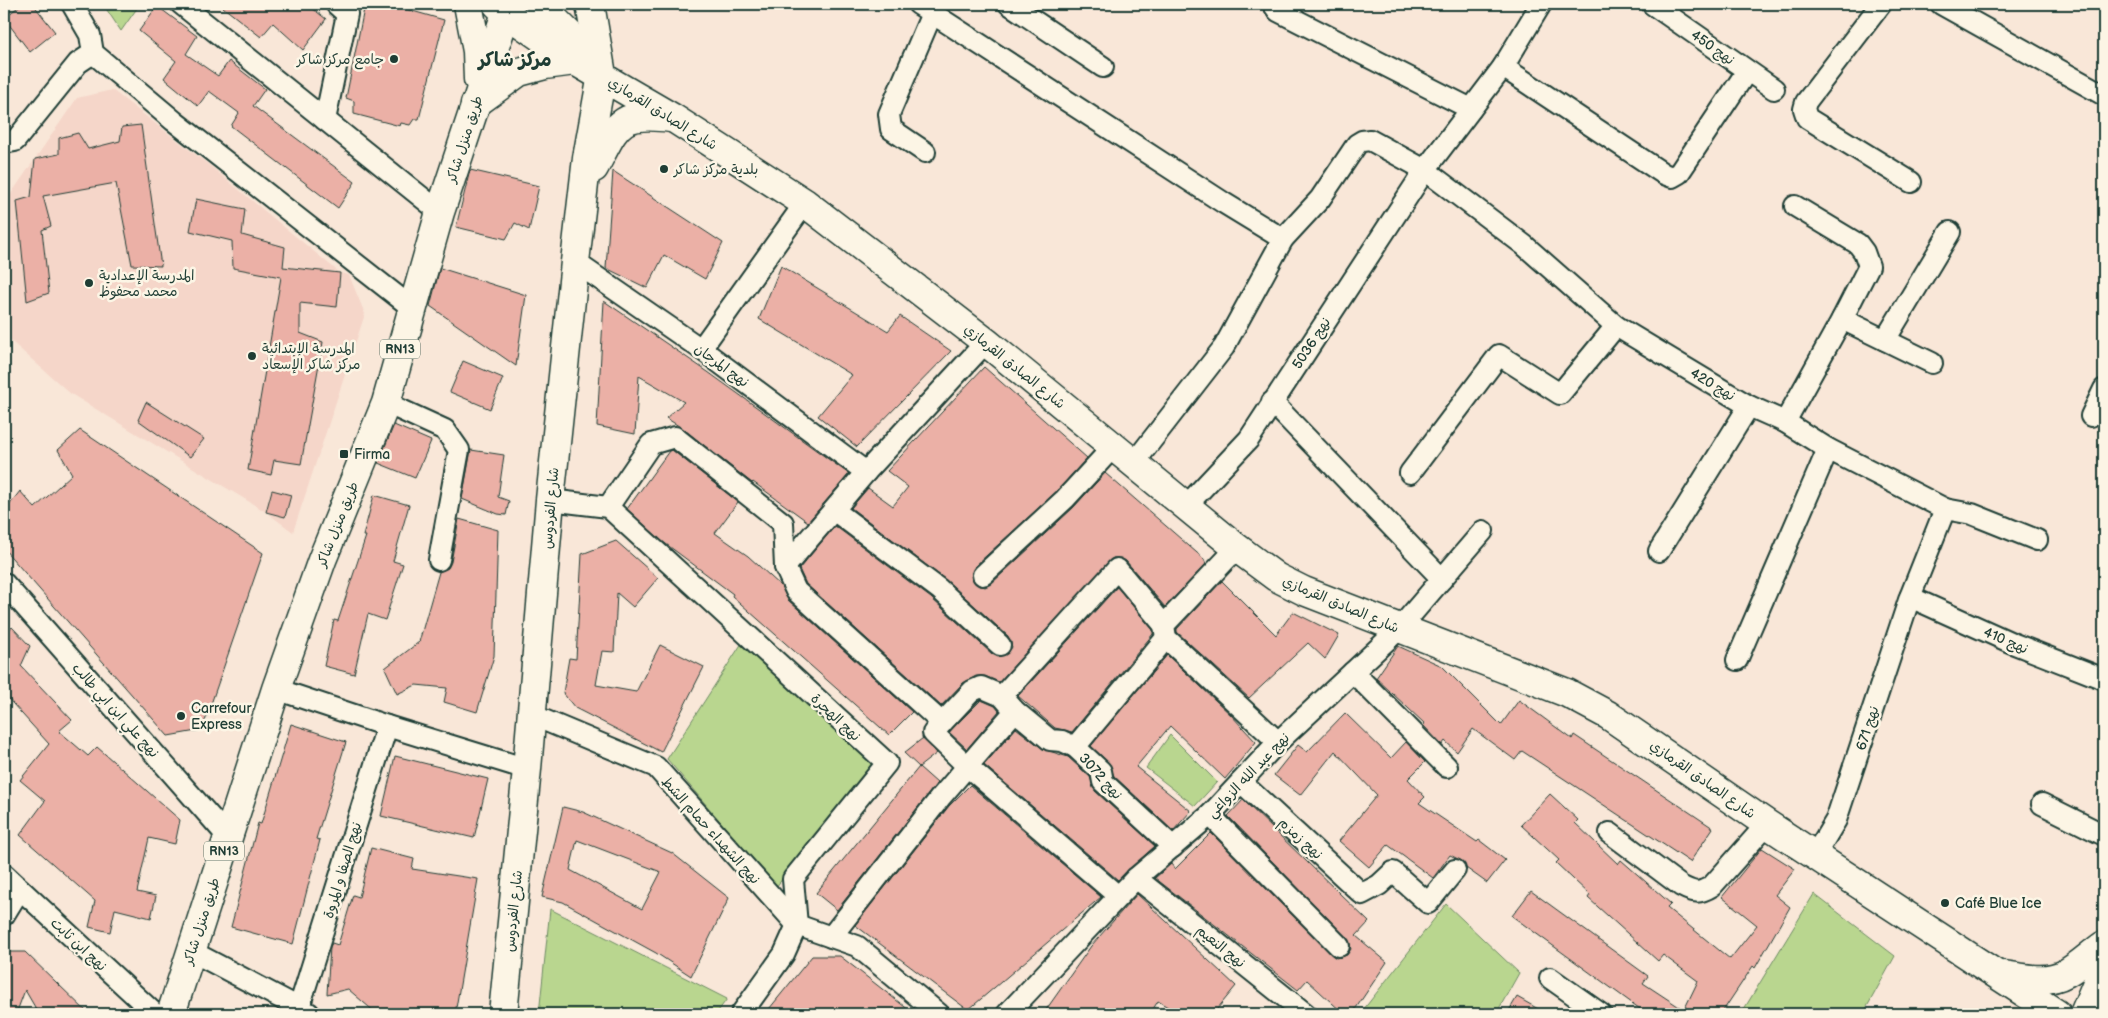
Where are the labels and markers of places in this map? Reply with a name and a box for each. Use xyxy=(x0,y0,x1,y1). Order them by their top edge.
place label: جامع مركز شاكر xyxy=(296,51,384,70)
marker: جامع مركز شاكر xyxy=(388,53,400,65)
place label: بلدية مركز شاكر xyxy=(673,161,758,178)
marker: بلدية مركز شاكر xyxy=(658,163,670,175)
place label: المدرسة الإعدادية محمد محفوظ xyxy=(99,267,194,300)
marker: المدرسة الإعدادية محمد محفوظ xyxy=(83,277,95,289)
place label: المدرسة الإبتدائية مركز شاكر الإسعاد xyxy=(262,340,360,374)
marker: المدرسة الإبتدائية مركز شاكر الإسعاد xyxy=(246,350,258,362)
place label: Firma xyxy=(354,446,390,463)
marker: Firma xyxy=(338,448,350,460)
place label: Carrefour Express xyxy=(191,700,252,733)
marker: Carrefour Express xyxy=(175,710,187,722)
place label: Café Blue Ice xyxy=(1955,895,2042,912)
marker: Café Blue Ice xyxy=(1939,897,1951,909)

